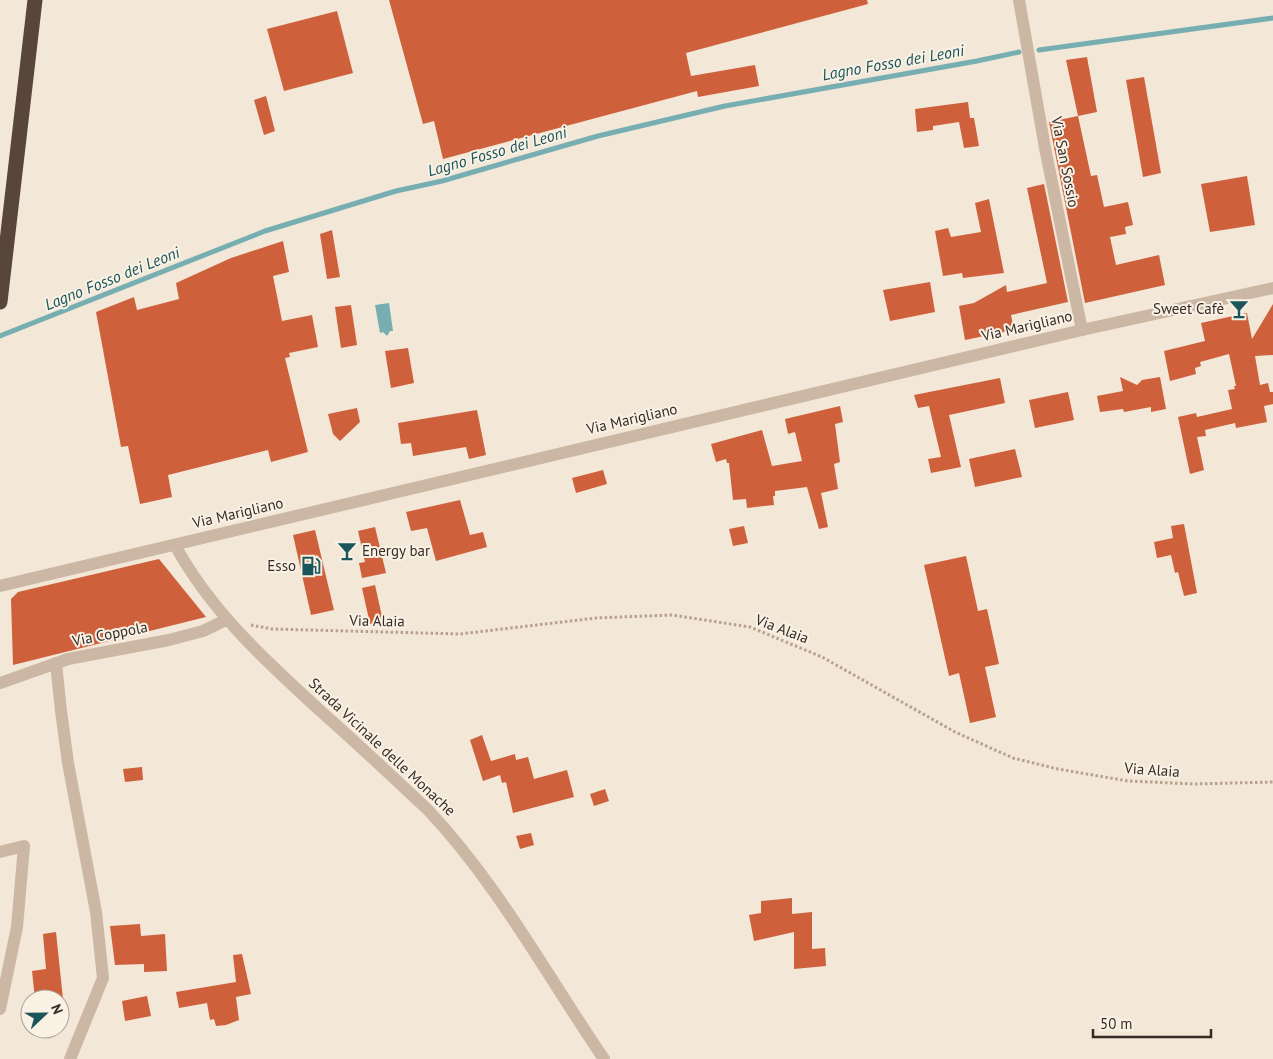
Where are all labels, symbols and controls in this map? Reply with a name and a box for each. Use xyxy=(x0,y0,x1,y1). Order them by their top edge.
water label: Lagno Fosso dei Leoni xyxy=(820,40,966,84)
street label: Via San Sossio xyxy=(1047,114,1084,209)
water label: Lagno Fosso dei Leoni xyxy=(425,121,570,180)
water label: Lagno Fosso dei Leoni xyxy=(42,241,183,314)
bar icon: Sweet Cafè xyxy=(1228,298,1250,320)
place label: Sweet Cafè xyxy=(1153,299,1224,318)
street label: Via Marigliano xyxy=(979,306,1074,345)
street label: Via Marigliano xyxy=(584,399,679,438)
street label: Via Marigliano xyxy=(190,493,285,532)
bar icon: Energy bar xyxy=(336,540,358,562)
place label: Energy bar xyxy=(362,541,430,560)
fuel station icon: Esso xyxy=(300,555,322,577)
place label: Esso xyxy=(267,556,296,575)
street label: Via Alaia xyxy=(752,609,812,647)
street label: Via Alaia xyxy=(348,610,405,630)
street label: Via Coppola xyxy=(70,617,149,650)
street label: Strada Vicinale delle Monache xyxy=(305,674,460,820)
street label: Via Alaia xyxy=(1123,758,1180,781)
north arrow xyxy=(20,989,70,1039)
text: N xyxy=(47,1001,67,1017)
scale bar xyxy=(1093,1006,1210,1038)
text: 50 m xyxy=(1100,1014,1133,1033)

